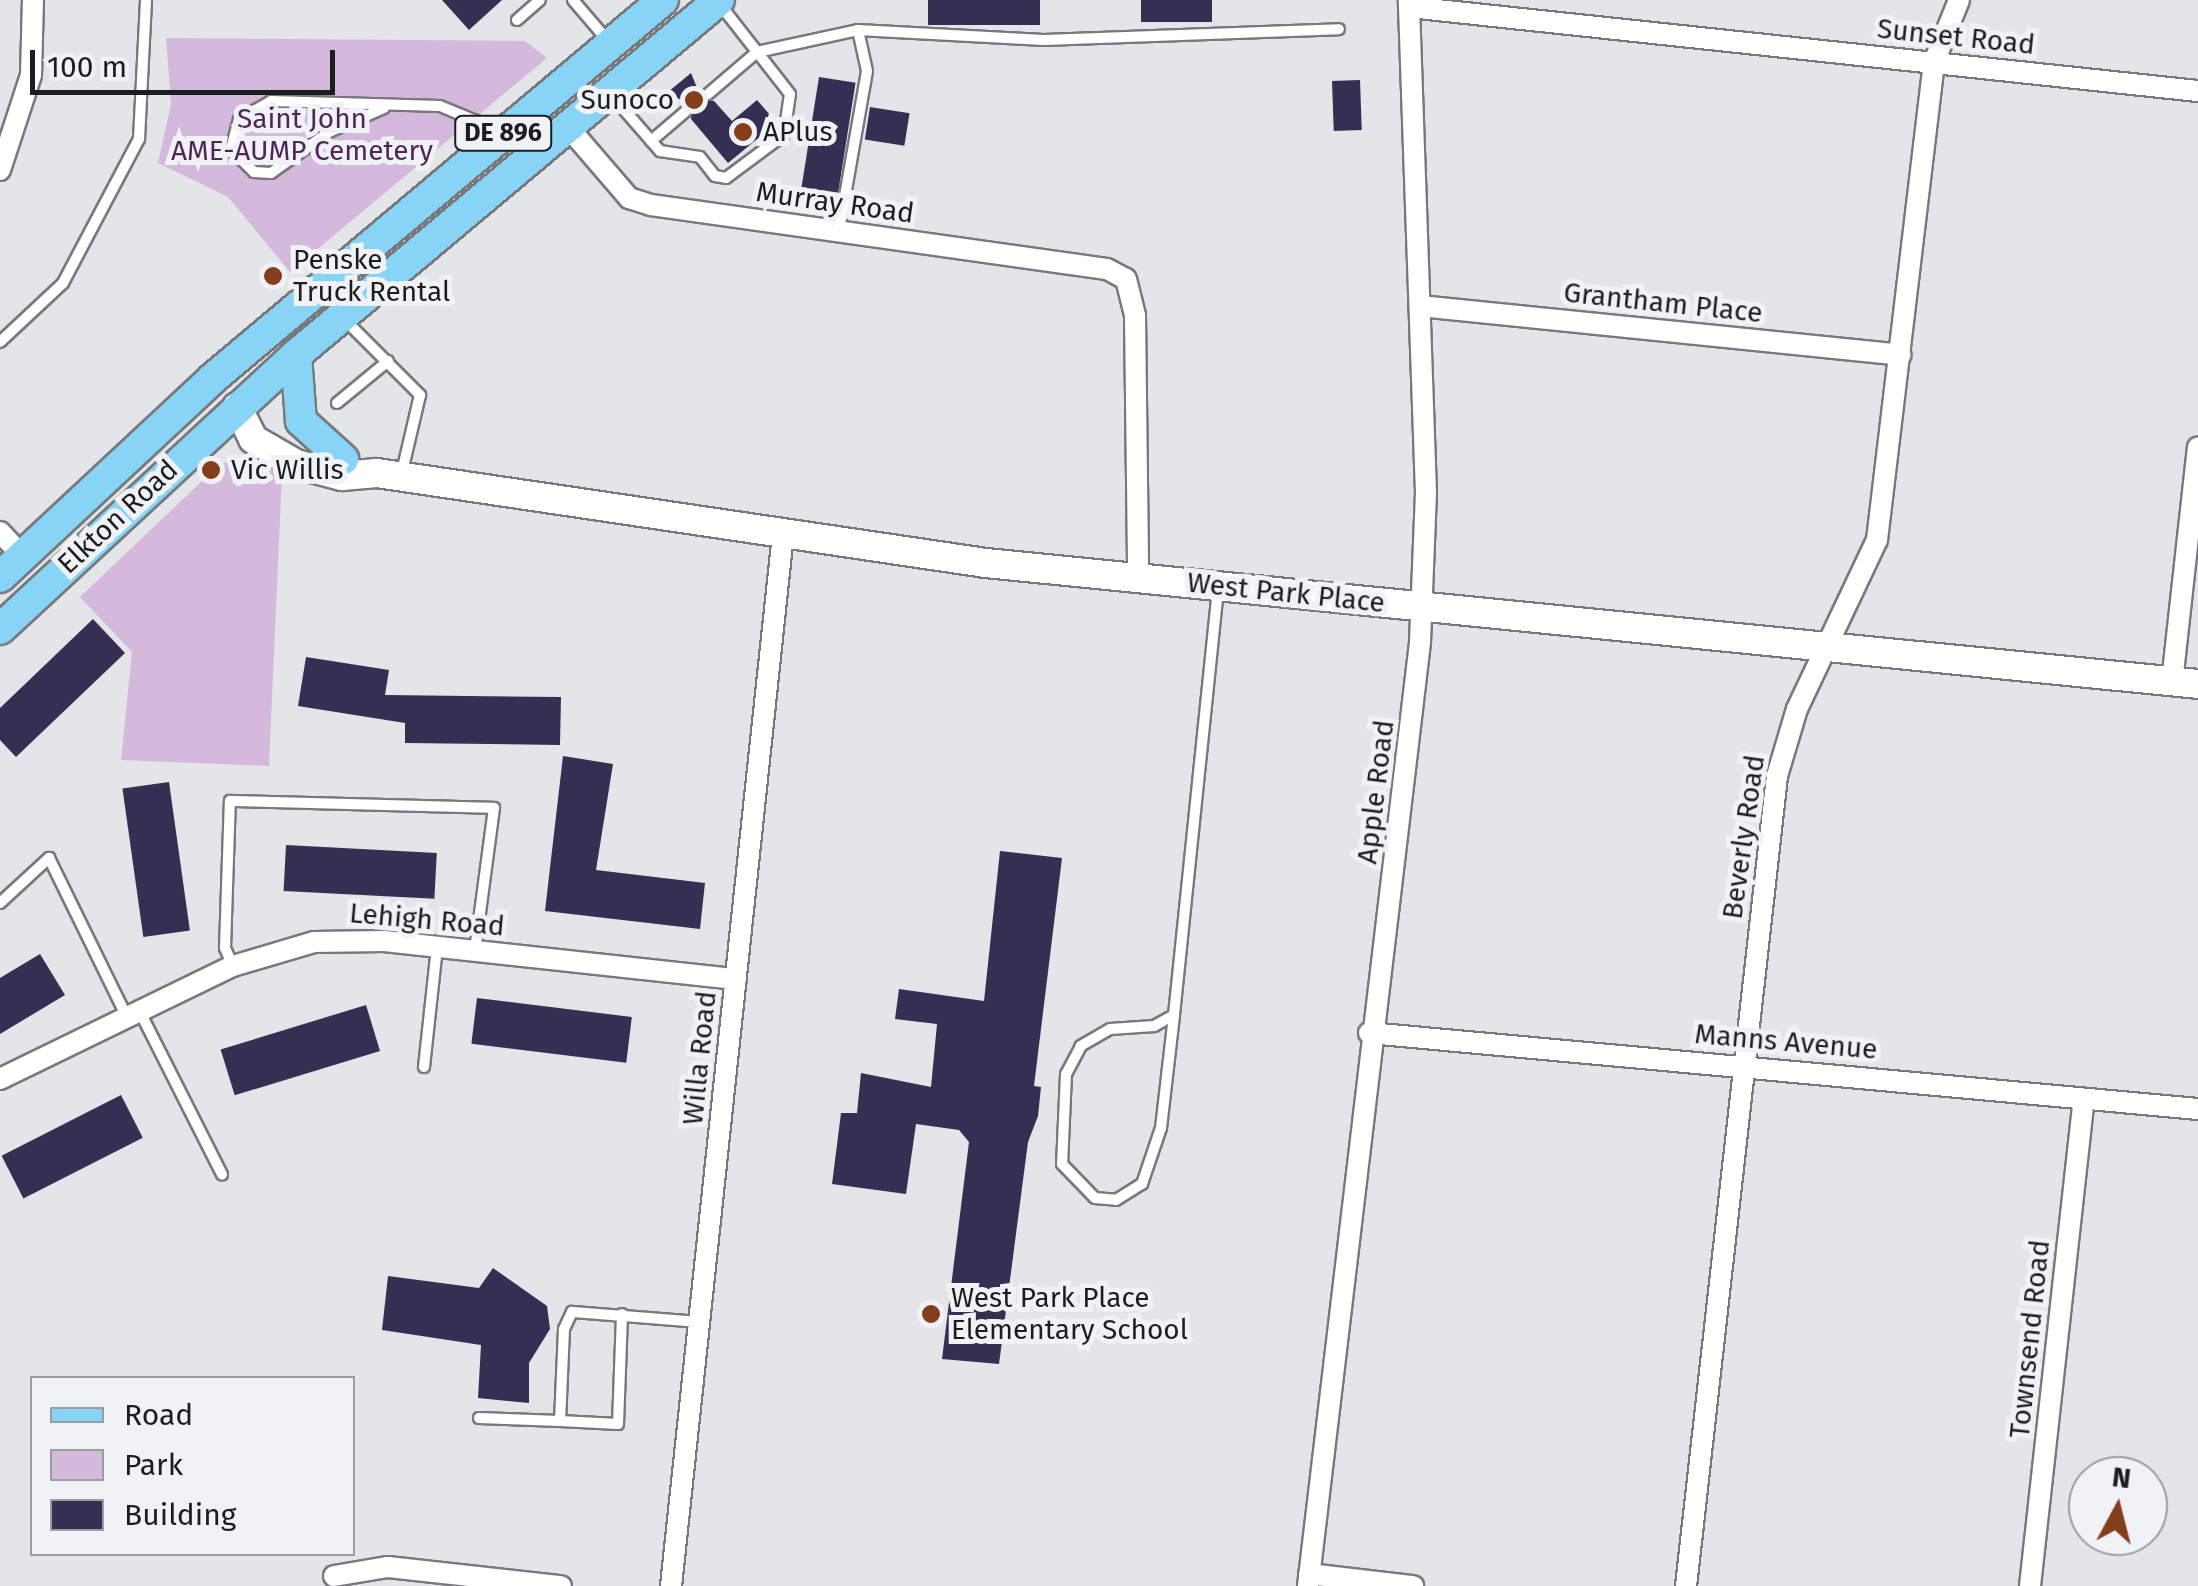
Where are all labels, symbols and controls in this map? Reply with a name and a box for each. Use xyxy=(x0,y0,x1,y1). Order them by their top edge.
street label: Sunset Road xyxy=(1875,12,2037,62)
scale bar xyxy=(35,30,340,92)
text: 100 m xyxy=(47,49,127,85)
place label: Sunoco xyxy=(581,83,674,117)
marker: Sunoco xyxy=(683,89,705,111)
park label: Saint John AME-AUMP Cemetery xyxy=(171,102,433,168)
road number: DE 896 xyxy=(453,113,553,153)
place label: APlus xyxy=(763,115,833,149)
marker: APlus xyxy=(732,121,754,143)
street label: Murray Road xyxy=(754,175,916,231)
place label: Penske Truck Rental xyxy=(293,243,450,309)
marker: Penske Truck Rental xyxy=(262,265,284,287)
street label: Grantham Place xyxy=(1562,276,1764,330)
street label: Elkton Road xyxy=(51,453,185,581)
place label: Vic Willis xyxy=(231,453,344,487)
marker: Vic Willis xyxy=(200,459,222,481)
street label: West Park Place xyxy=(1185,566,1387,620)
street label: Apple Road xyxy=(1351,718,1401,866)
street label: Beverly Road xyxy=(1716,753,1772,921)
street label: Lehigh Road xyxy=(348,896,506,944)
street label: Willa Road xyxy=(676,989,724,1127)
street label: Manns Avenue xyxy=(1693,1017,1879,1067)
street label: Townsend Road xyxy=(2003,1238,2057,1440)
place label: West Park Place Elementary School xyxy=(951,1281,1188,1347)
marker: West Park Place Elementary School xyxy=(920,1303,942,1325)
legend xyxy=(30,1376,355,1556)
text: Road xyxy=(124,1397,193,1433)
text: Park xyxy=(124,1447,183,1483)
north arrow xyxy=(2068,1456,2168,1556)
text: N xyxy=(2110,1460,2133,1495)
text: Building xyxy=(124,1497,236,1533)

